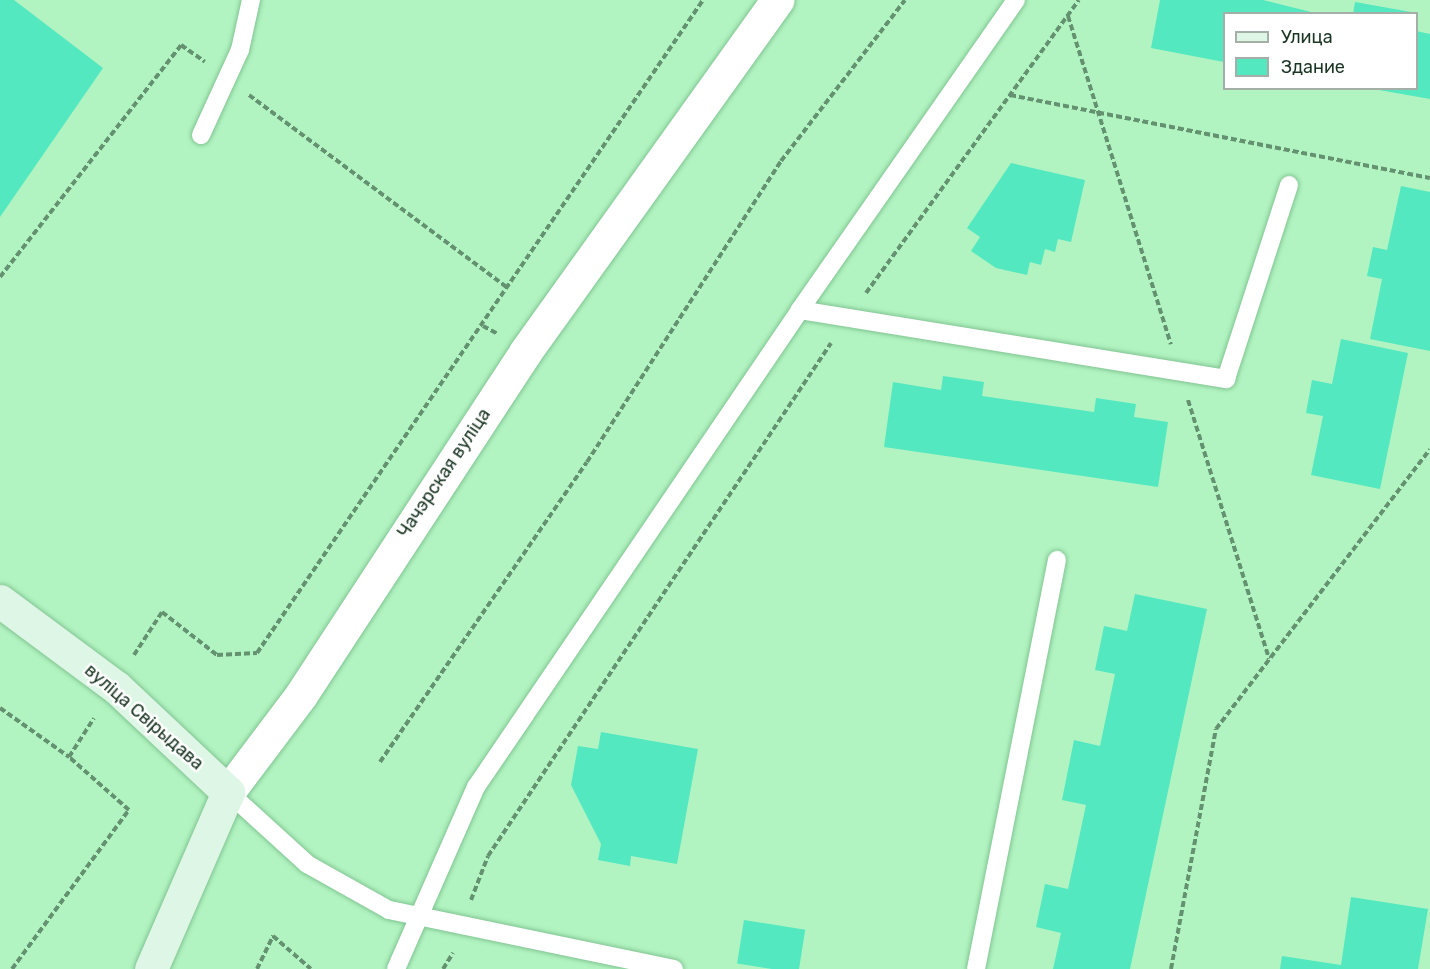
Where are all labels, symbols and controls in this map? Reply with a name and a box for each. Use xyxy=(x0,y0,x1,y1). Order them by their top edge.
legend xyxy=(1223,12,1418,90)
text: Улица xyxy=(1281,26,1333,48)
text: Здание xyxy=(1281,56,1345,78)
street label: Чачэрская вуліца xyxy=(393,404,495,542)
street label: вуліца Свірыдава xyxy=(80,660,208,774)

